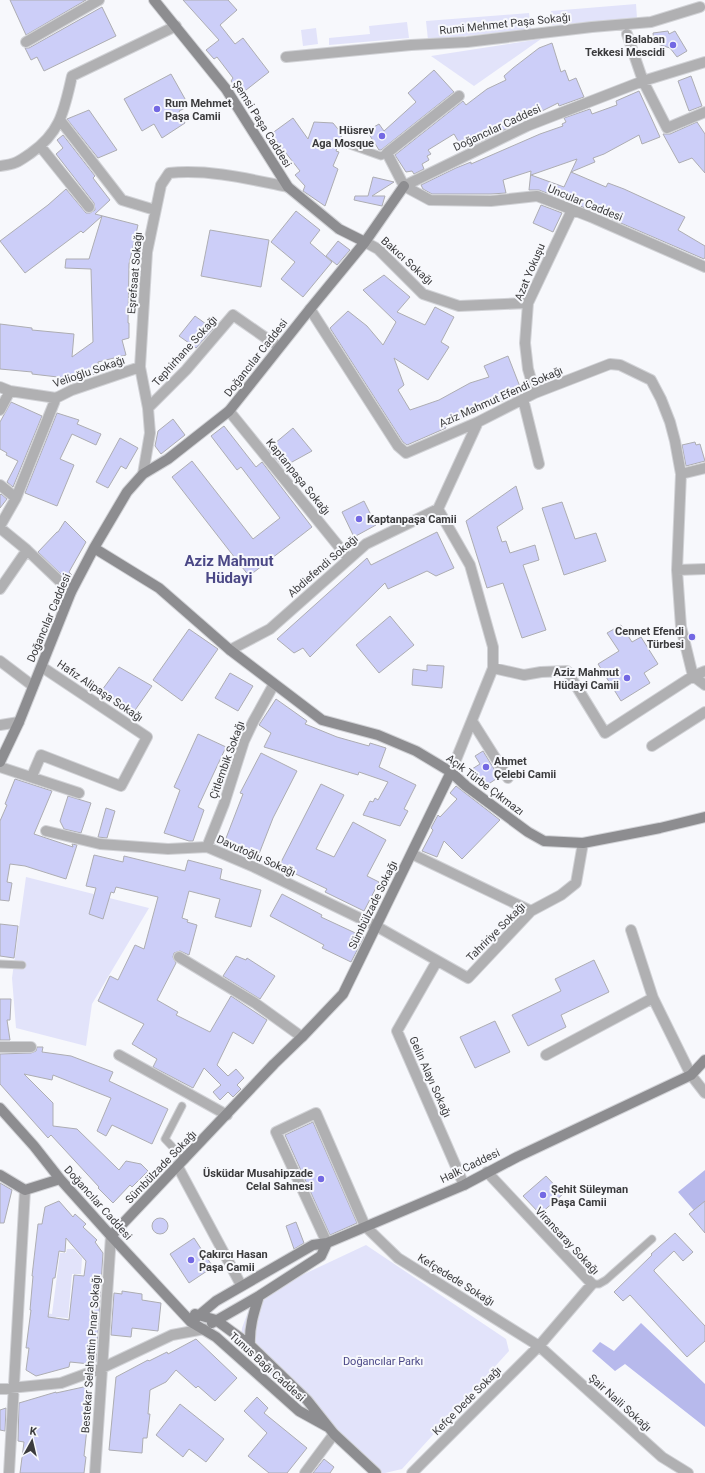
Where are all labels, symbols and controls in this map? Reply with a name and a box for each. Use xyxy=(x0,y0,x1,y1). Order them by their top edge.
street label: Rumi Mehmet Paşa Sokağı xyxy=(439,11,571,37)
place label: Balaban Tekkesi Mescidi xyxy=(585,33,665,59)
marker: Balaban Tekkesi Mescidi xyxy=(668,40,678,50)
street label: Şemsi Paşa Caddesi xyxy=(230,78,294,170)
place label: Rum Mehmet Paşa Camii xyxy=(165,97,232,123)
street label: Doğancılar Caddesi xyxy=(451,102,543,154)
marker: Rum Mehmet Paşa Camii xyxy=(152,104,162,114)
place label: Hüsrev Aga Mosque xyxy=(312,124,374,150)
marker: Hüsrev Aga Mosque xyxy=(377,131,387,141)
street label: Uncular Caddesi xyxy=(546,182,624,224)
street label: Eşrefsaat Sokağı xyxy=(125,231,145,315)
street label: Bakıcı Sokağı xyxy=(378,234,436,288)
street label: Azat Yokuşu xyxy=(512,241,548,303)
street label: Tephirhane Sokağı xyxy=(150,313,220,389)
street label: Doğancılar Caddesi xyxy=(222,317,290,399)
street label: Velioğlu Sokağı xyxy=(51,354,127,390)
street label: Aziz Mahmut Efendi Sokağı xyxy=(437,364,565,430)
street label: Kaptanpaşa Sokağı xyxy=(263,436,333,518)
place label: Kaptanpaşa Camii xyxy=(367,513,457,526)
marker: Kaptanpaşa Camii xyxy=(354,514,364,524)
street label: Abdiefendi Sokağı xyxy=(285,532,361,600)
district label: Aziz Mahmut Hüdayi xyxy=(184,552,274,587)
street label: Doğancılar Caddesi xyxy=(24,572,74,664)
place label: Cennet Efendi Türbesi xyxy=(615,625,684,651)
marker: Cennet Efendi Türbesi xyxy=(687,632,697,642)
street label: Hafız Alipaşa Sokağı xyxy=(55,657,145,725)
place label: Aziz Mahmut Hüdayi Camii xyxy=(553,666,619,692)
marker: Aziz Mahmut Hüdayi Camii xyxy=(622,673,632,683)
street label: Çitlembik Sokağı xyxy=(207,719,247,801)
street label: Açık Türbe Çıkmazı xyxy=(444,752,526,818)
place label: Ahmet Çelebi Camii xyxy=(494,755,556,781)
marker: Ahmet Çelebi Camii xyxy=(481,762,491,772)
street label: Davutoğlu Sokağı xyxy=(214,833,298,879)
street label: Sümbülzade Sokağı xyxy=(346,859,400,951)
street label: Tahririye Sokağı xyxy=(464,900,528,964)
street label: Gelin Alayı Sokağı xyxy=(406,1035,454,1119)
street label: Sümbülzade Sokağı xyxy=(123,1128,199,1206)
street label: Halk Caddesi xyxy=(438,1146,502,1186)
street label: Doğancılar Caddesi xyxy=(61,1163,135,1243)
place label: Üsküdar Musahipzade Celal Sahnesi xyxy=(203,1166,313,1193)
marker: Üsküdar Musahipzade Celal Sahnesi xyxy=(316,1174,326,1184)
place label: Şehit Süleyman Paşa Camii xyxy=(551,1183,628,1209)
marker: Şehit Süleyman Paşa Camii xyxy=(538,1190,548,1200)
street label: Viransaray Sokağı xyxy=(532,1205,602,1277)
place label: Çakırcı Hasan Paşa Camii xyxy=(199,1248,268,1274)
street label: Kefçedede Sokağı xyxy=(415,1251,497,1309)
marker: Çakırcı Hasan Paşa Camii xyxy=(186,1255,196,1265)
street label: Bestekar Selahattin Pınar Sokağı xyxy=(79,1274,103,1434)
street label: Tunus Bağı Caddesi xyxy=(227,1330,307,1404)
park label: Doğancılar Parkı xyxy=(343,1355,423,1368)
street label: Kefçe Dede Sokağı xyxy=(430,1364,504,1438)
street label: Şair Naili Sokağı xyxy=(586,1372,654,1434)
north arrow xyxy=(12,1421,52,1461)
text: K xyxy=(29,1425,39,1439)

